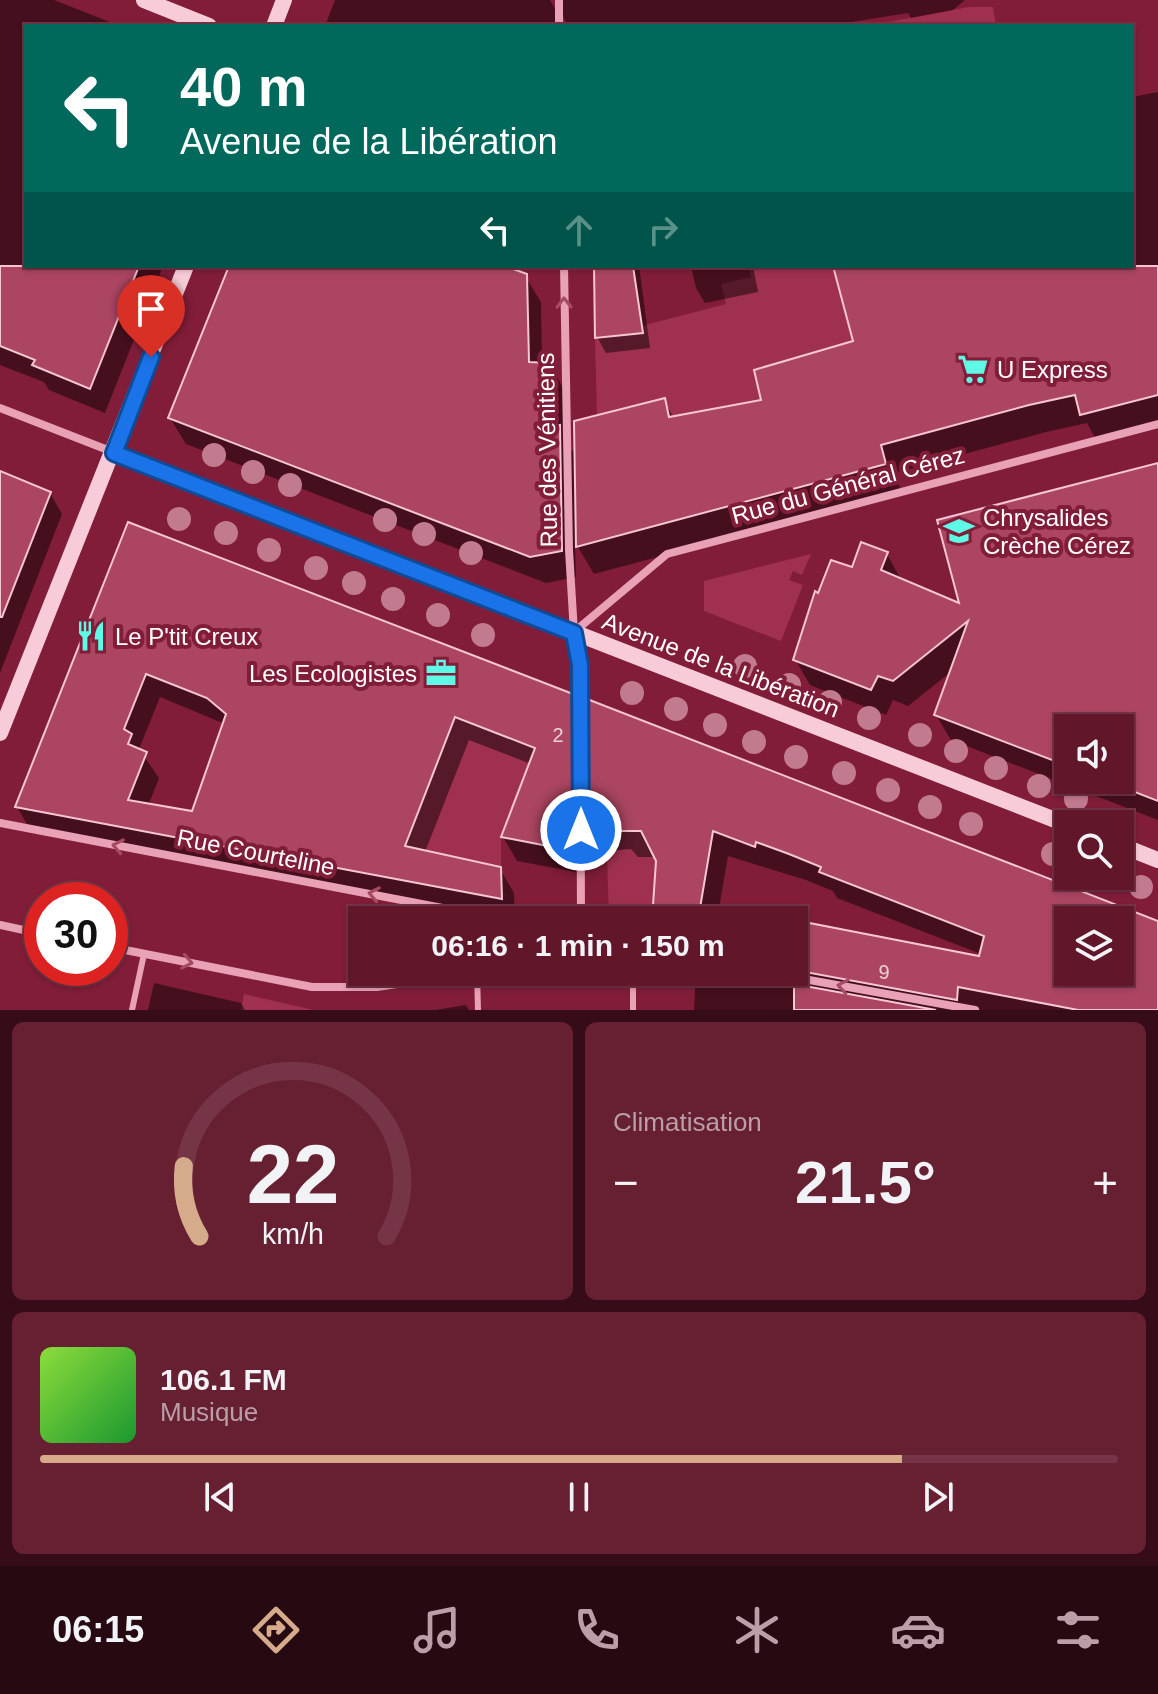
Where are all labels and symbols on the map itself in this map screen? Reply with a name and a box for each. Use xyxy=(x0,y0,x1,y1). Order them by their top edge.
pin xyxy=(117,275,185,357)
one-way arrow xyxy=(556,296,573,309)
street label: Rue des Vénitiens xyxy=(532,352,562,548)
supermarket icon: U Express xyxy=(956,352,990,386)
place label: U Express xyxy=(997,356,1108,383)
street label: Rue du Général Cérez xyxy=(729,441,967,529)
place label: Chrysalides Crèche Cérez xyxy=(983,504,1131,559)
school or university icon: Chrysalides Crèche Cérez xyxy=(942,514,976,548)
street label: Avenue de la Libération xyxy=(599,607,843,723)
restaurant icon: Le P'tit Creux xyxy=(74,619,108,653)
place label: Le P'tit Creux xyxy=(115,623,258,650)
office icon: Les Ecologistes xyxy=(424,656,458,690)
place label: Les Ecologistes xyxy=(249,660,417,687)
house number: 2 xyxy=(552,724,564,746)
position arrow xyxy=(539,788,623,872)
street label: Rue Courteline xyxy=(175,823,337,881)
one-way arrow xyxy=(111,838,125,855)
speed limit sign: 30 xyxy=(24,882,128,986)
one-way arrow xyxy=(367,887,380,904)
one-way arrow xyxy=(179,953,193,970)
house number: 9 xyxy=(878,961,890,983)
one-way arrow xyxy=(836,979,850,996)

